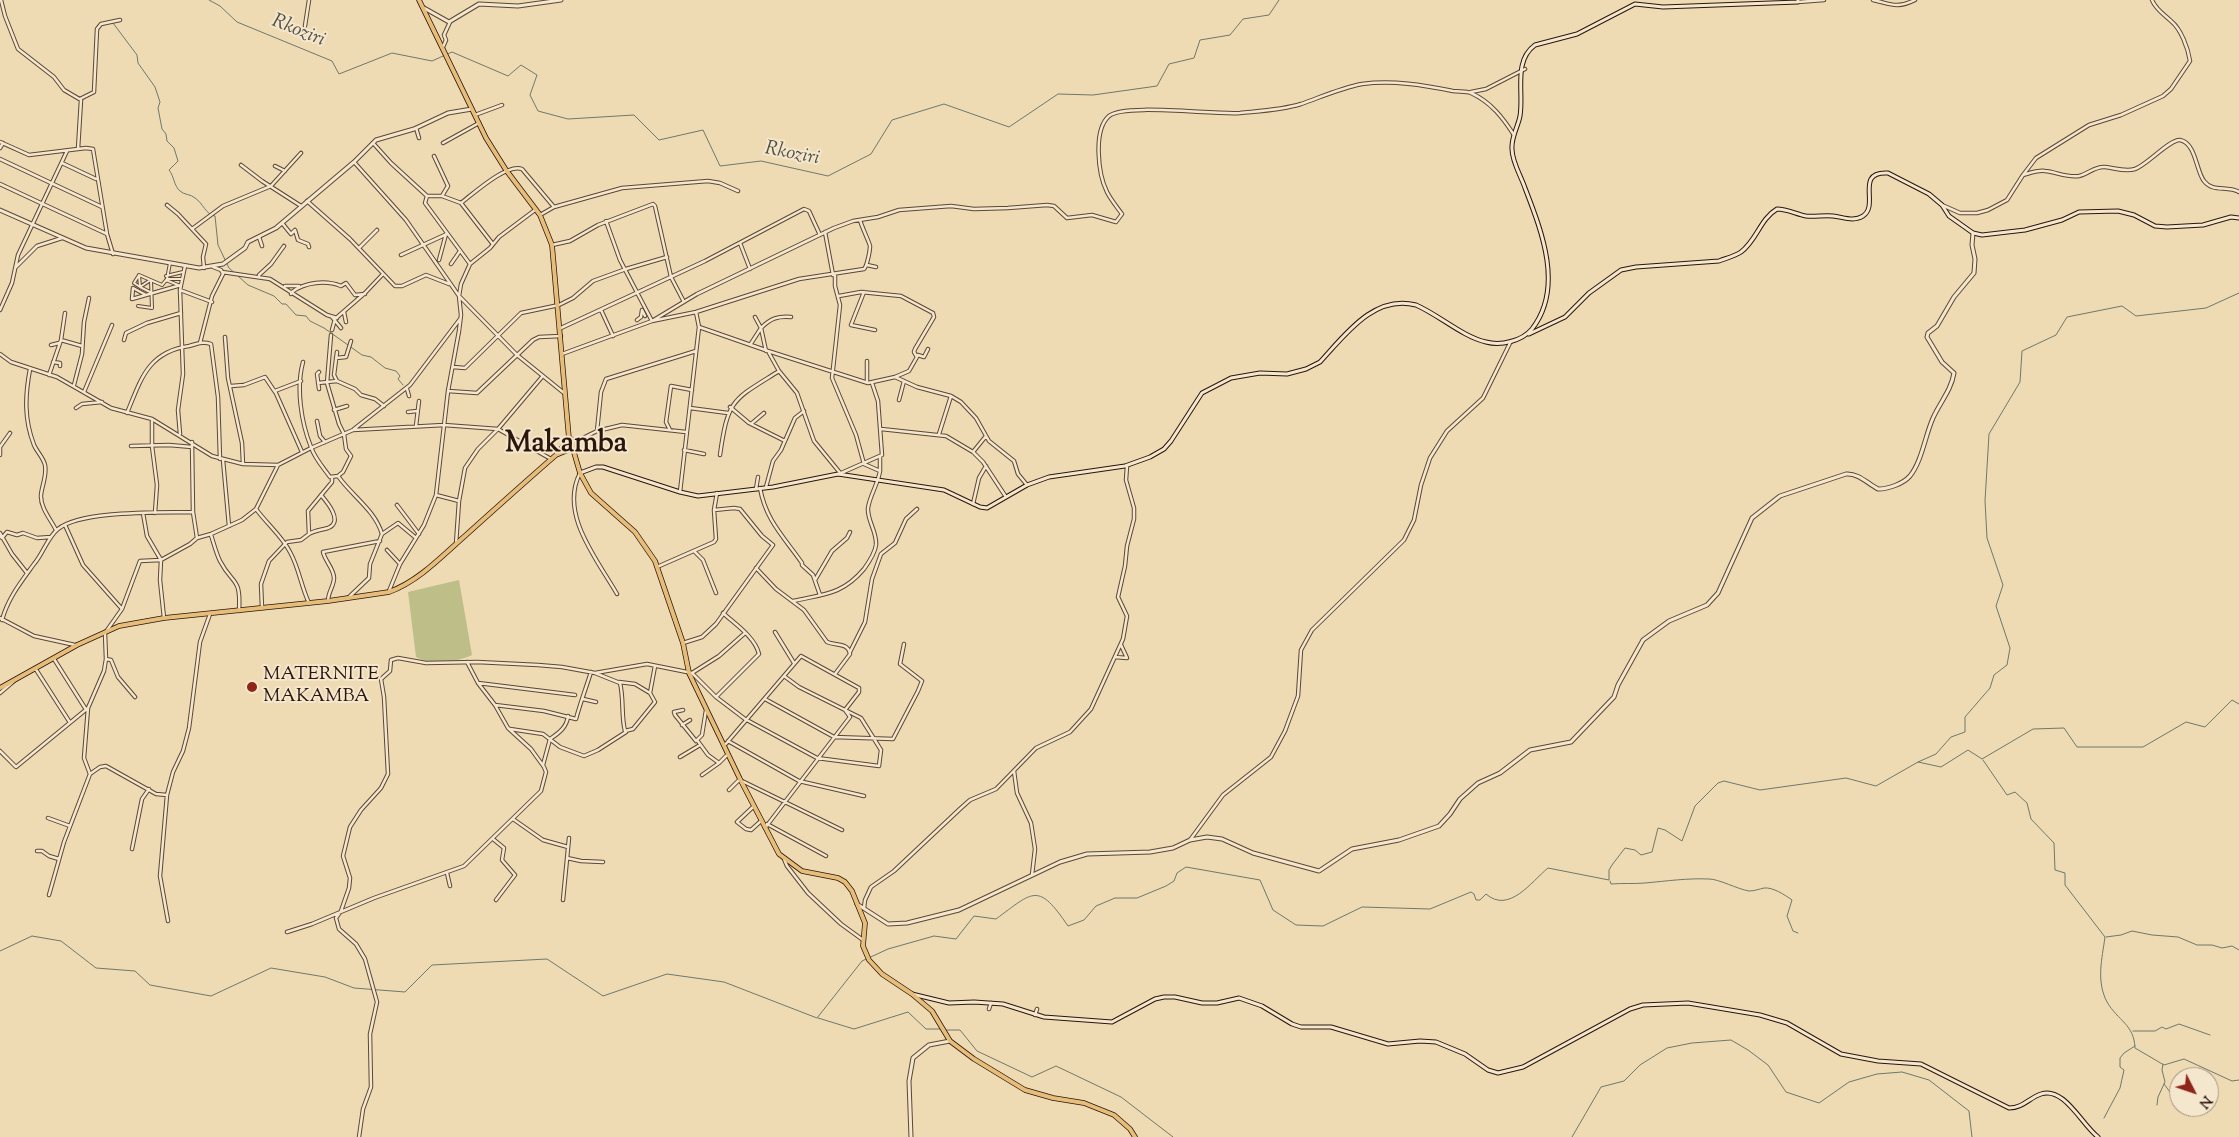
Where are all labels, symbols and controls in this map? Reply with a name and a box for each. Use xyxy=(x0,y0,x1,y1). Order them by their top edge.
water label: Rkoziri xyxy=(268,11,328,53)
water label: Rkoziri xyxy=(763,138,821,172)
district label: Makamba xyxy=(505,429,627,463)
place label: MATERNITE MAKAMBA xyxy=(263,665,379,709)
marker: MATERNITE MAKAMBA xyxy=(245,680,259,694)
north arrow xyxy=(2169,1067,2219,1117)
text: N xyxy=(2193,1090,2216,1112)

